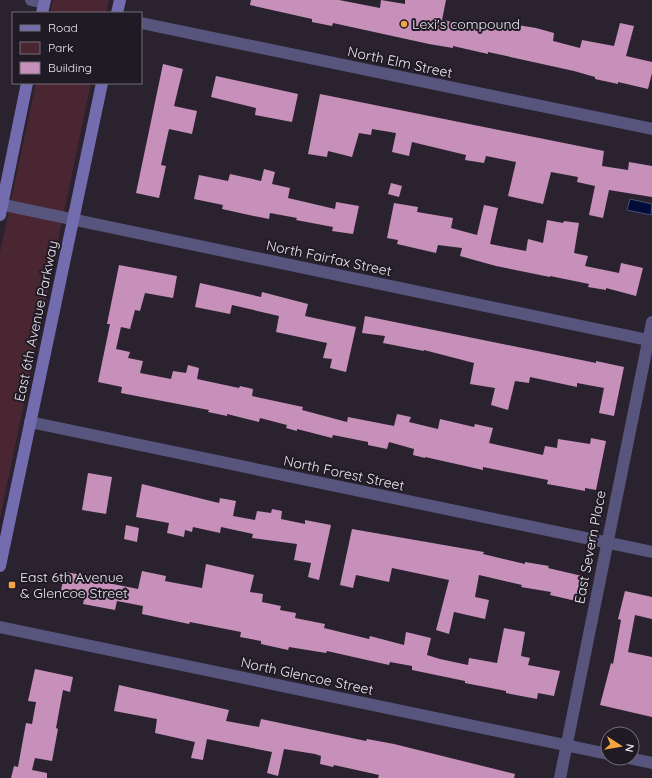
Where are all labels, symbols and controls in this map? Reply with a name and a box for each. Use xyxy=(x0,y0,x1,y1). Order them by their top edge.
legend xyxy=(12,12,142,84)
place label: Lexi's compound xyxy=(412,15,520,33)
marker: Lexi's compound xyxy=(399,19,409,29)
text: Road xyxy=(48,20,78,35)
text: Park xyxy=(48,40,73,55)
street label: North Elm Street xyxy=(346,42,454,82)
text: Building xyxy=(48,60,92,75)
street label: North Fairfax Street xyxy=(265,236,393,280)
street label: East 6th Avenue Parkway xyxy=(10,239,62,403)
street label: North Forest Street xyxy=(282,451,406,495)
street label: East Severn Place xyxy=(570,489,610,605)
place label: East 6th Avenue & Glencoe Street xyxy=(20,568,128,602)
marker: East 6th Avenue & Glencoe Street xyxy=(7,580,17,590)
street label: North Glencoe Street xyxy=(239,653,375,699)
north arrow xyxy=(600,726,640,766)
text: N xyxy=(622,743,637,753)

